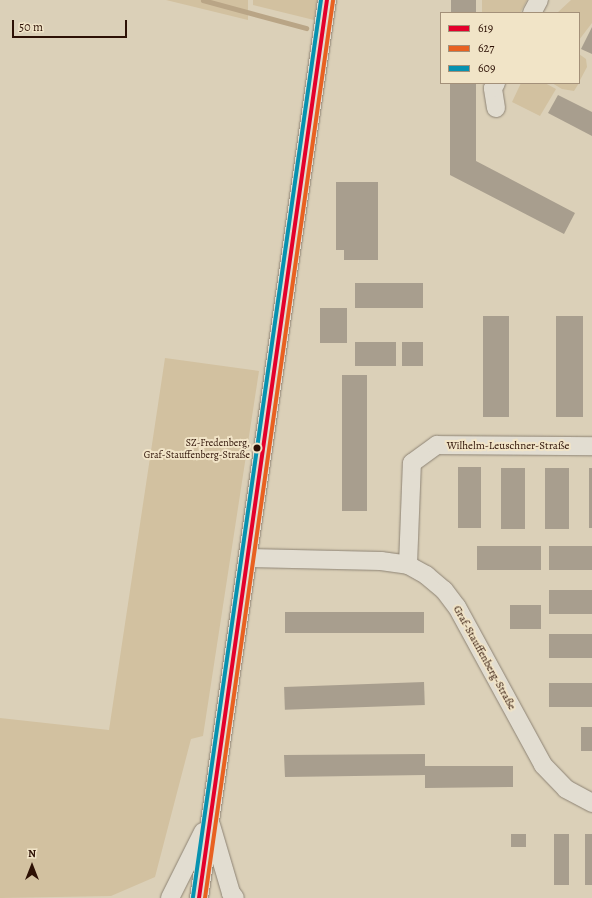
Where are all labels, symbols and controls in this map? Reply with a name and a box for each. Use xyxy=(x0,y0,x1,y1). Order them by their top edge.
scale bar xyxy=(14,12,129,38)
legend xyxy=(440,12,580,84)
text: 50 m xyxy=(19,19,43,35)
text: 619 xyxy=(478,20,493,36)
text: 627 xyxy=(478,40,494,56)
text: 609 xyxy=(478,60,495,76)
place label: SZ-Fredenberg, Graf-Stauffenberg-Straße xyxy=(144,436,250,460)
street label: Wilhelm-Leuschner-Straße xyxy=(447,439,569,453)
marker: SZ-Fredenberg, Graf-Stauffenberg-Straße xyxy=(252,443,262,453)
street label: Graf-Stauffenberg-Straße xyxy=(450,604,518,712)
north arrow xyxy=(12,846,52,886)
text: N xyxy=(28,846,36,861)

